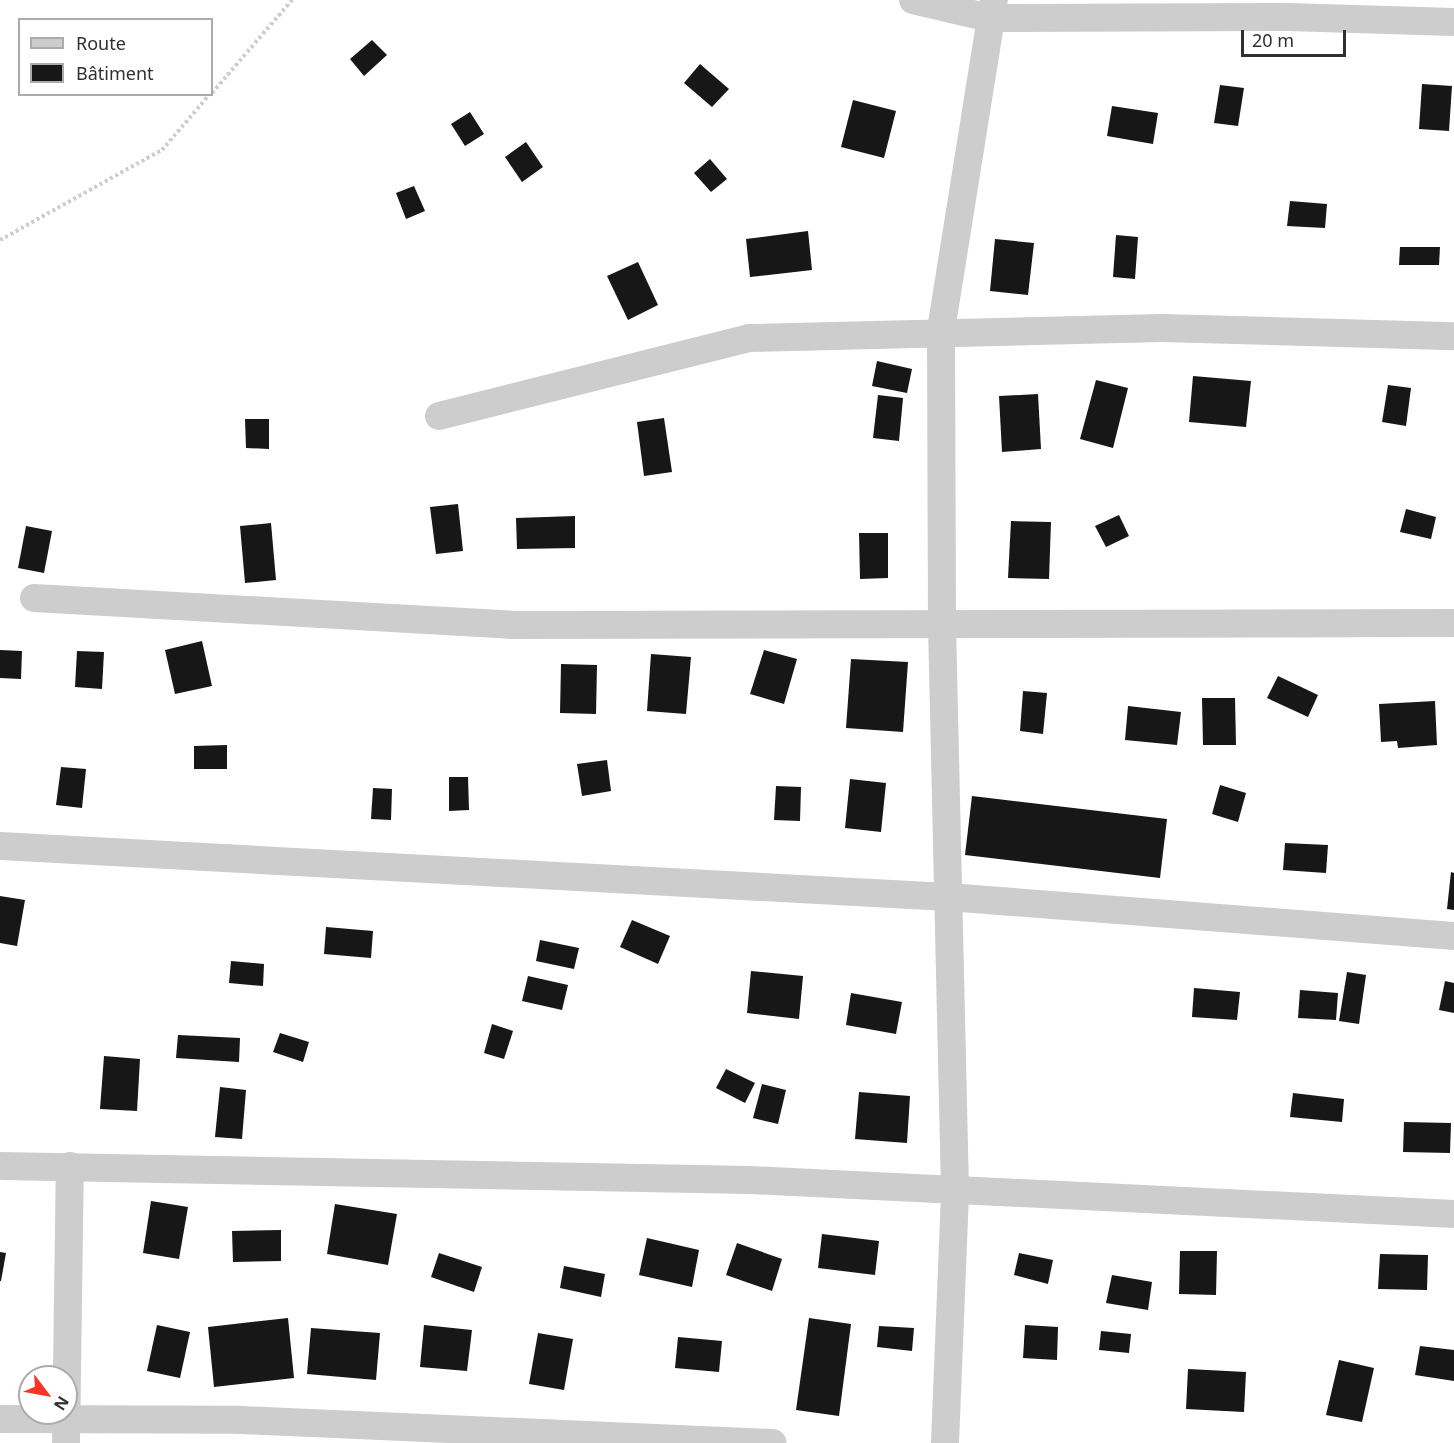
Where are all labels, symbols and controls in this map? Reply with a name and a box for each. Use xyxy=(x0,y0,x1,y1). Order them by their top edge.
legend xyxy=(18,18,213,96)
scale bar xyxy=(1244,18,1349,56)
text: 20 m xyxy=(1252,28,1294,52)
text: Route xyxy=(76,31,126,55)
text: Bâtiment xyxy=(76,61,154,85)
north arrow xyxy=(18,1365,78,1425)
text: N xyxy=(49,1392,74,1415)

